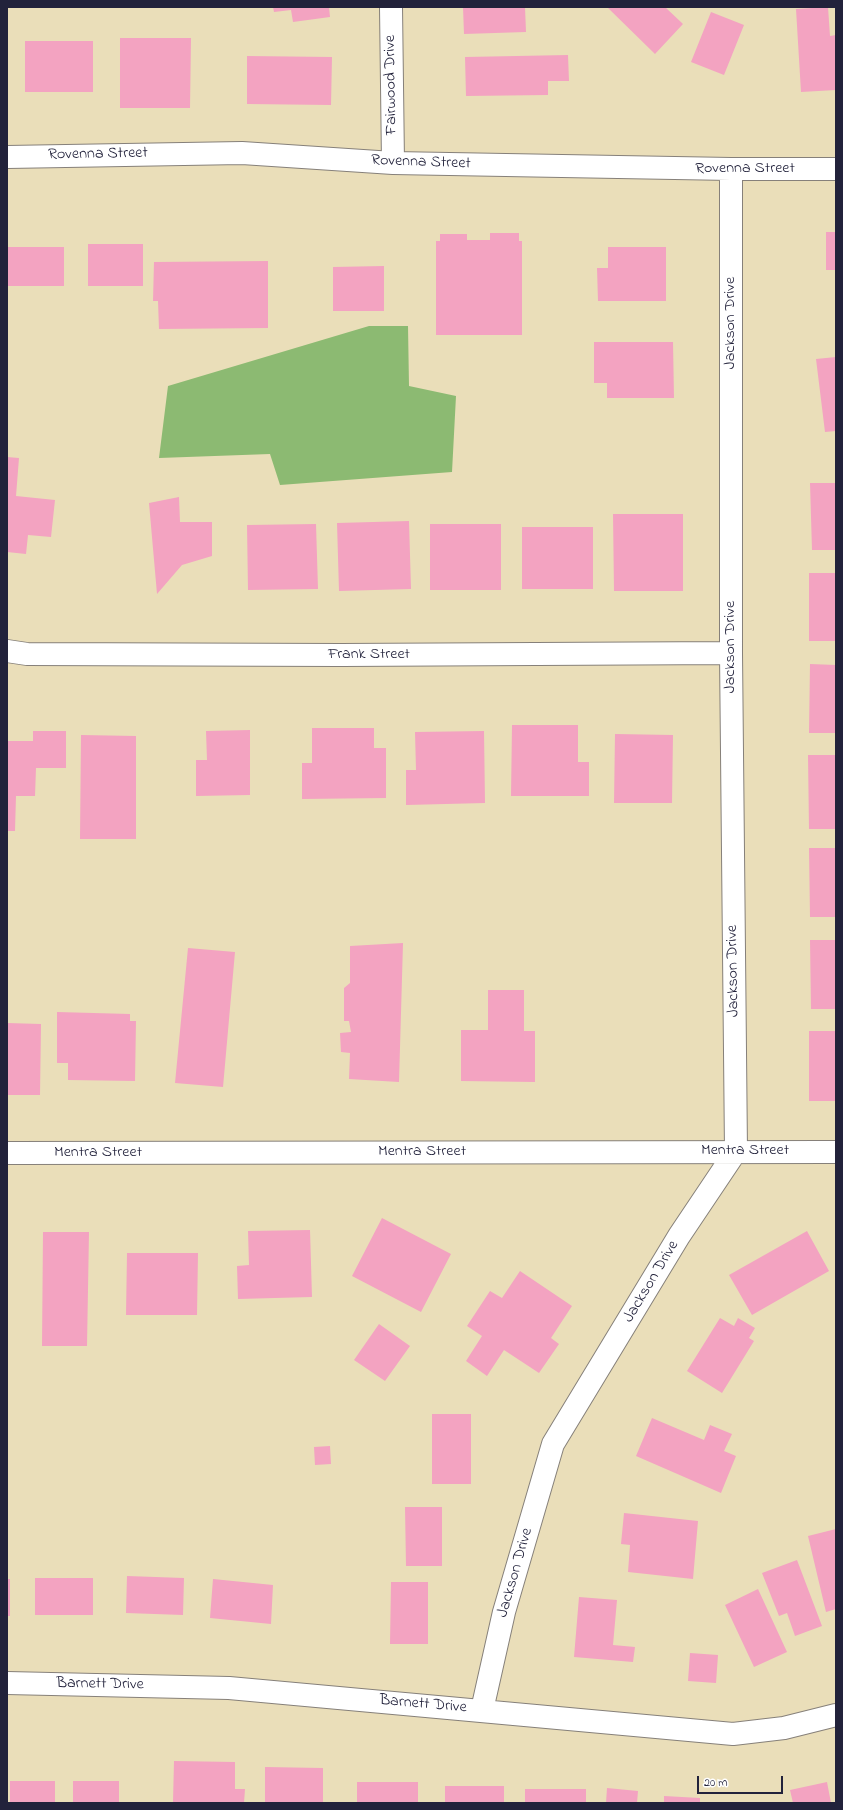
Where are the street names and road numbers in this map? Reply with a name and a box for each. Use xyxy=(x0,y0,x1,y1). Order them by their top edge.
street label: Fairwood Drive xyxy=(382,35,402,135)
street label: Rovenna Street xyxy=(48,145,148,165)
street label: Rovenna Street xyxy=(371,152,471,174)
street label: Rovenna Street xyxy=(695,159,795,179)
street label: Jackson Drive xyxy=(721,277,741,369)
street label: Jackson Drive xyxy=(721,601,741,693)
street label: Frank Street xyxy=(328,645,410,665)
street label: Jackson Drive xyxy=(724,925,744,1017)
street label: Mentra Street xyxy=(701,1141,789,1161)
street label: Mentra Street xyxy=(378,1142,466,1162)
street label: Mentra Street xyxy=(54,1143,142,1163)
street label: Jackson Drive xyxy=(620,1237,684,1327)
street label: Jackson Drive xyxy=(494,1526,538,1620)
street label: Barnett Drive xyxy=(56,1675,144,1695)
street label: Barnett Drive xyxy=(379,1692,467,1718)

